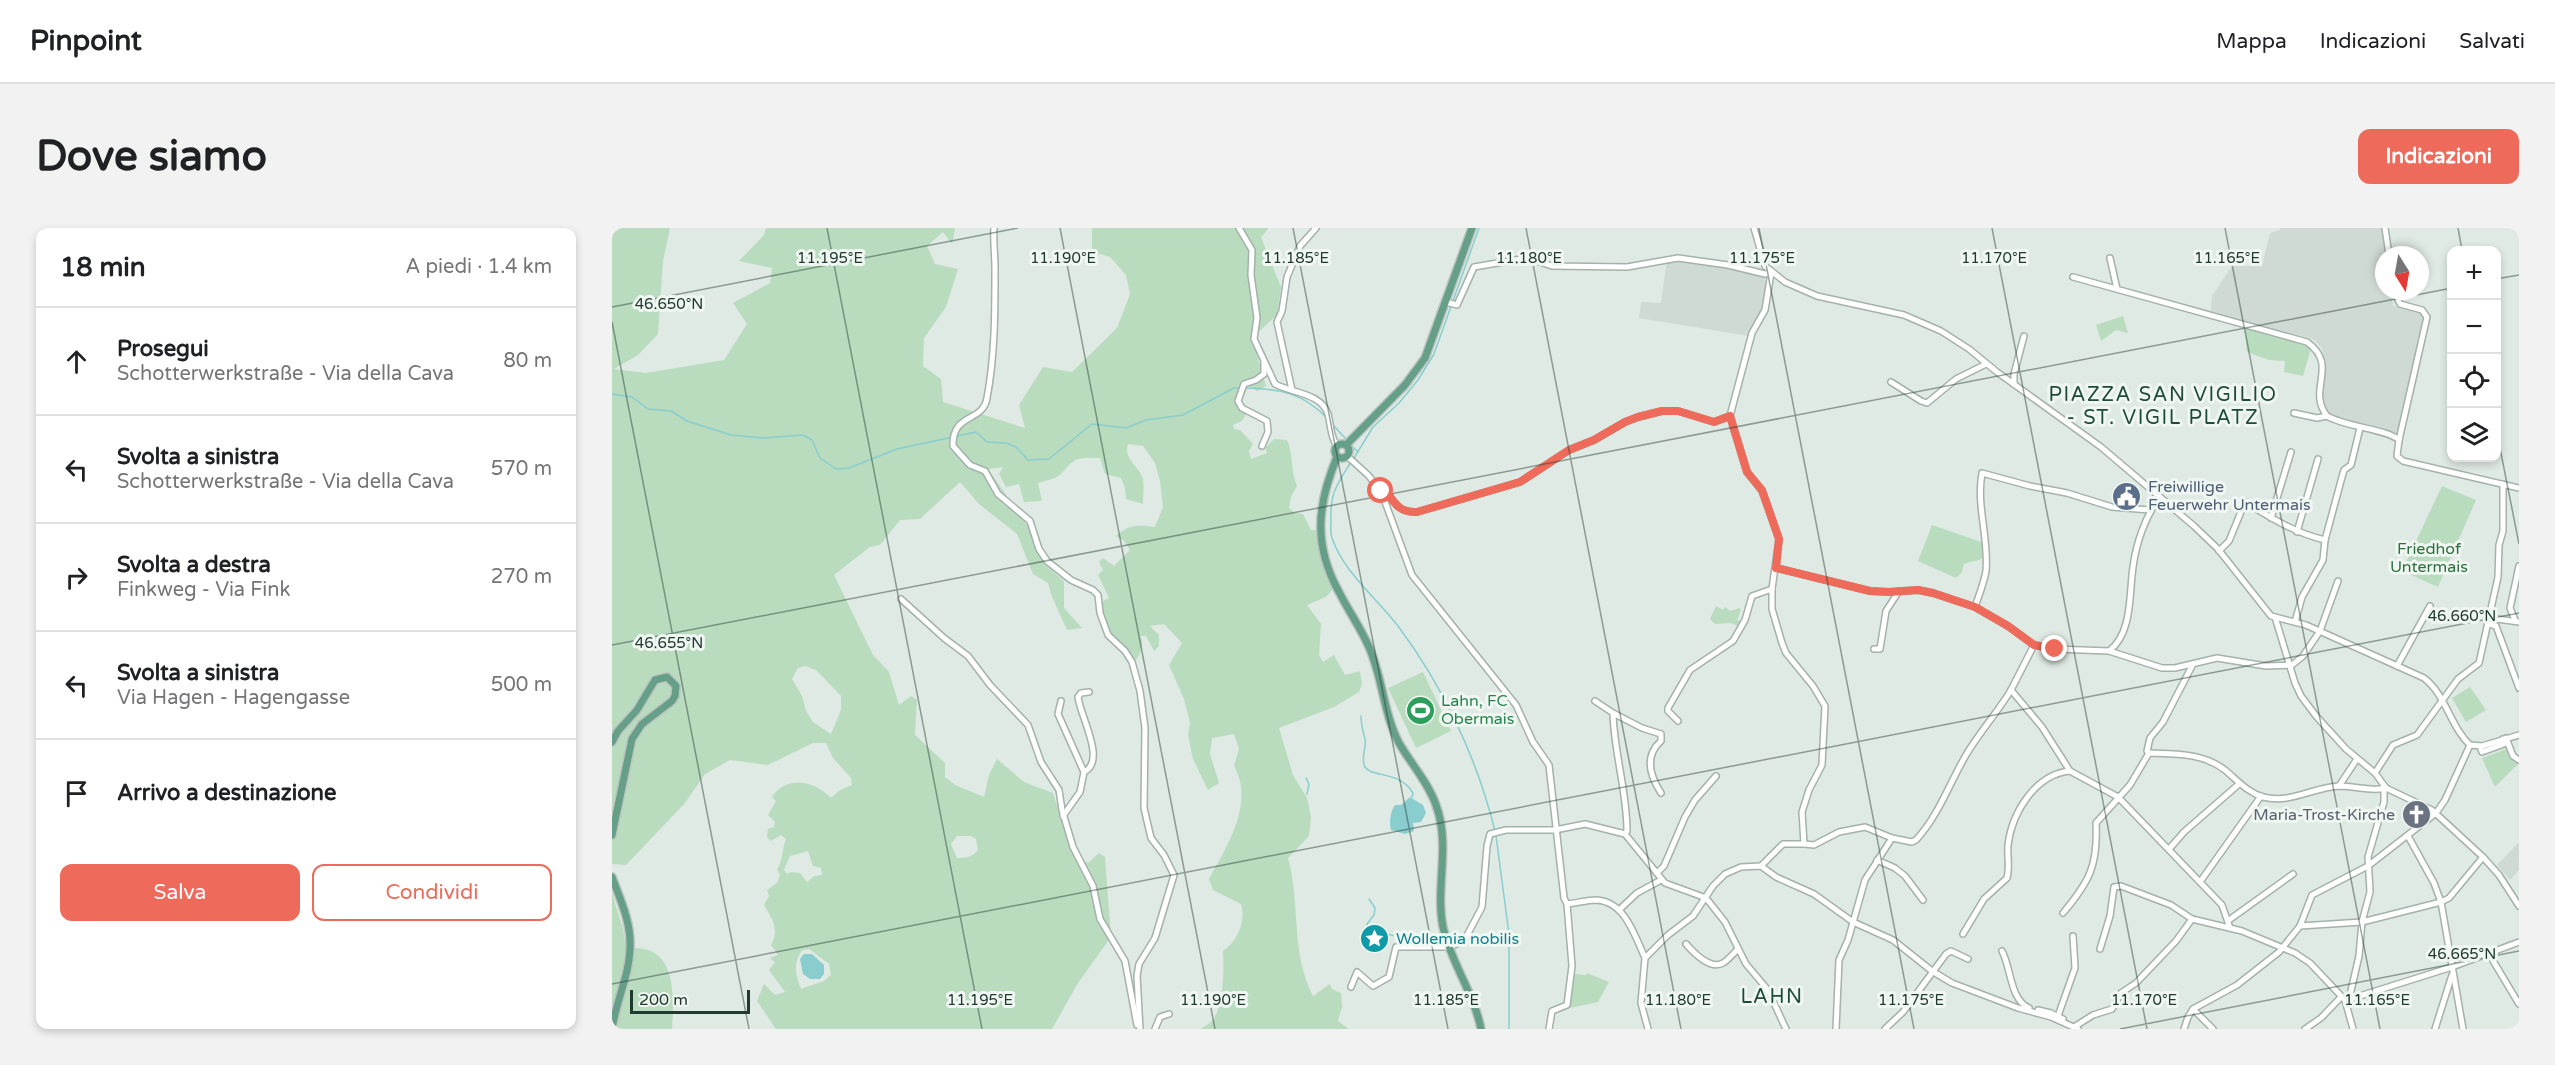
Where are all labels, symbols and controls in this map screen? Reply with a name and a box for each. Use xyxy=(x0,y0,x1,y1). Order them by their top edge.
text: Pinpoint xyxy=(30,24,142,58)
text: Mappa xyxy=(2216,29,2287,54)
text: Indicazioni xyxy=(2320,29,2426,54)
text: Salvati xyxy=(2459,29,2525,54)
button: Indicazioni xyxy=(2358,129,2519,184)
text: Dove siamo xyxy=(36,131,267,182)
north arrow xyxy=(2375,246,2429,300)
map controls xyxy=(2447,246,2501,462)
button: + xyxy=(2447,246,2501,300)
text: 11.195°E xyxy=(797,249,863,267)
text: 11.190°E xyxy=(1030,249,1096,267)
text: 11.185°E xyxy=(1263,249,1329,267)
text: 11.180°E xyxy=(1496,249,1562,267)
text: 11.175°E xyxy=(1729,249,1795,267)
text: 11.170°E xyxy=(1961,249,2027,267)
text: 11.165°E xyxy=(2194,249,2260,267)
text: 18 min xyxy=(60,252,146,283)
text: A piedi · 1.4 km xyxy=(405,255,552,279)
text: 46.650°N xyxy=(635,295,703,313)
button: − xyxy=(2447,300,2501,354)
text: Prosegui xyxy=(117,336,209,362)
icon: ahead xyxy=(60,345,93,378)
text: 80 m xyxy=(503,349,552,373)
button: locate xyxy=(2447,354,2501,408)
text: Schotterwerkstraße - Via della Cava xyxy=(117,362,454,386)
district label: PIAZZA SAN VIGILIO - ST. VIGIL PLATZ xyxy=(2048,383,2278,430)
button: layers xyxy=(2447,408,2501,462)
text: Svolta a sinistra xyxy=(117,444,279,470)
icon: left xyxy=(60,453,93,486)
text: 570 m xyxy=(491,457,552,481)
text: Schotterwerkstraße - Via della Cava xyxy=(117,470,454,494)
route start xyxy=(1367,477,1393,503)
place label: Freiwillige Feuerwehr Untermais xyxy=(2148,477,2311,515)
public building icon: Freiwillige Feuerwehr Untermais xyxy=(2111,480,2143,512)
park label: Friedhof Untermais xyxy=(2390,539,2468,577)
text: Svolta a destra xyxy=(117,552,271,578)
icon: right xyxy=(60,561,93,594)
text: 270 m xyxy=(491,565,552,589)
text: Finkweg - Via Fink xyxy=(117,578,290,602)
text: 46.660°N xyxy=(2428,607,2496,625)
text: 46.655°N xyxy=(635,634,703,652)
route end xyxy=(2041,635,2067,661)
text: Svolta a sinistra xyxy=(117,660,279,686)
icon: left xyxy=(60,669,93,702)
text: 500 m xyxy=(491,673,552,697)
text: Via Hagen - Hagengasse xyxy=(117,686,350,710)
place label: Lahn, FC Obermais xyxy=(1441,691,1514,729)
sports icon: Lahn, FC Obermais xyxy=(1404,694,1436,726)
icon: arrive xyxy=(60,777,93,810)
text: Arrivo a destinazione xyxy=(117,780,336,806)
church icon: Maria-Trost-Kirche xyxy=(2400,799,2432,831)
place label: Maria-Trost-Kirche xyxy=(2253,805,2395,825)
button: Salva xyxy=(60,864,300,921)
button: Condividi xyxy=(312,864,552,921)
place icon: Wollemia nobilis xyxy=(1359,923,1391,955)
place label: Wollemia nobilis xyxy=(1396,929,1519,949)
text: 46.665°N xyxy=(2428,945,2496,963)
district label: LAHN xyxy=(1740,985,1804,1009)
scale bar xyxy=(630,987,750,1014)
text: 200 m xyxy=(639,990,688,1010)
text: 11.195°E xyxy=(947,991,1013,1009)
text: 11.190°E xyxy=(1180,991,1246,1009)
text: 11.185°E xyxy=(1413,991,1479,1009)
text: 11.180°E xyxy=(1645,991,1711,1009)
text: 11.175°E xyxy=(1878,991,1944,1009)
text: 11.170°E xyxy=(2111,991,2177,1009)
text: 11.165°E xyxy=(2344,991,2410,1009)

